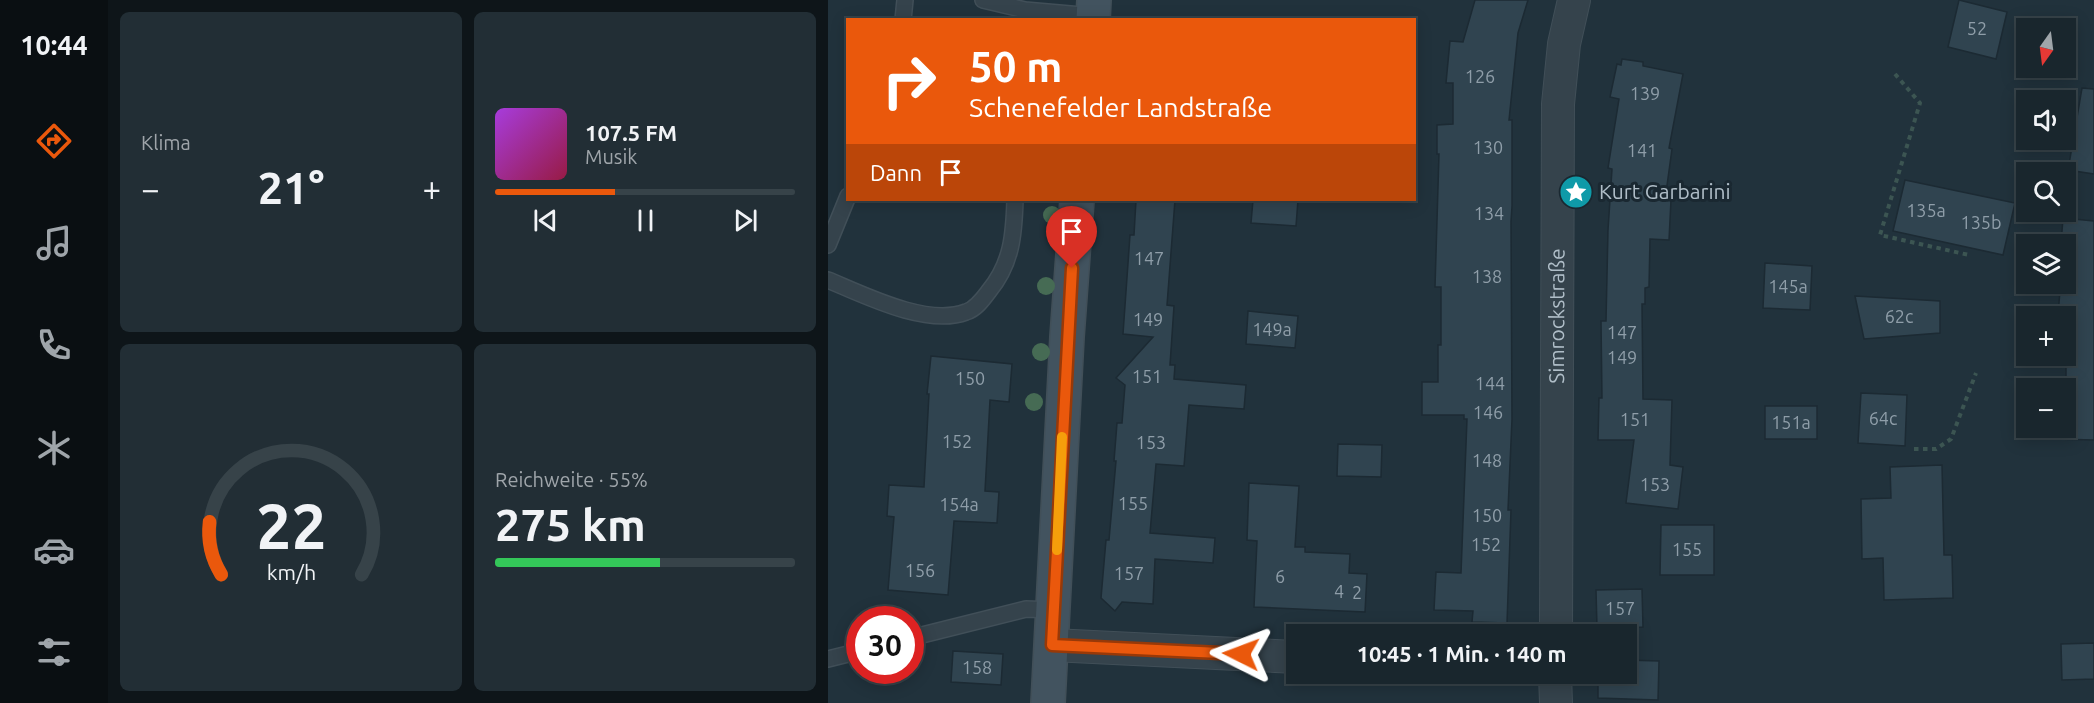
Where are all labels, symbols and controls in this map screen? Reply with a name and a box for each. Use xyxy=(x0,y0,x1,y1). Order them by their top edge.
house number: 52 xyxy=(1967,18,1987,38)
north arrow xyxy=(2016,18,2076,78)
map controls xyxy=(2016,18,2076,438)
text: 10:44 xyxy=(20,30,88,60)
icon: right xyxy=(870,42,948,120)
text: 50 m xyxy=(969,43,1063,90)
house number: 126 xyxy=(1465,66,1495,86)
house number: 139 xyxy=(1630,83,1660,103)
button: sound xyxy=(2016,90,2076,150)
text: Schenefelder Landstraße xyxy=(969,92,1272,122)
icon: directions xyxy=(33,120,75,162)
text: 107.5 FM xyxy=(585,120,677,145)
text: Klima xyxy=(141,131,191,154)
house number: 130 xyxy=(1473,137,1503,157)
house number: 141 xyxy=(1627,140,1657,160)
text: Musik xyxy=(585,145,637,168)
icon: arrive xyxy=(934,156,967,189)
text: Dann xyxy=(870,160,922,185)
text: 21° xyxy=(258,162,324,213)
button: search xyxy=(2016,162,2076,222)
text: − xyxy=(141,170,160,207)
text: + xyxy=(422,170,441,207)
place icon: Kurt Garbarini xyxy=(1558,174,1594,210)
place label: Kurt Garbarini xyxy=(1599,179,1731,203)
house number: 135a xyxy=(1906,200,1946,220)
house number: 134 xyxy=(1474,203,1504,223)
icon: previous xyxy=(529,204,562,237)
icon: pause xyxy=(629,204,662,237)
icon: next xyxy=(729,204,762,237)
pin xyxy=(1046,206,1097,268)
house number: 135b xyxy=(1961,212,2002,232)
icon: arrive xyxy=(1055,215,1088,248)
icon: music xyxy=(33,222,75,264)
button: layers xyxy=(2016,234,2076,294)
house number: 147 xyxy=(1134,248,1164,268)
street label: Simrockstraße xyxy=(1544,248,1568,384)
house number: 138 xyxy=(1472,266,1502,286)
house number: 145a xyxy=(1768,276,1808,296)
house number: 62c xyxy=(1885,306,1913,326)
button: + xyxy=(2016,306,2076,366)
house number: 149 xyxy=(1133,309,1163,329)
house number: 149a xyxy=(1252,319,1292,339)
house number: 147 xyxy=(1607,322,1637,342)
icon: phone xyxy=(33,324,75,366)
house number: 149 xyxy=(1607,347,1637,367)
house number: 151 xyxy=(1132,366,1162,386)
house number: 150 xyxy=(955,368,985,388)
house number: 144 xyxy=(1475,373,1505,393)
button: − xyxy=(2016,378,2076,438)
house number: 146 xyxy=(1473,402,1503,422)
house number: 64c xyxy=(1869,408,1897,428)
house number: 151 xyxy=(1620,409,1650,429)
house number: 151a xyxy=(1771,412,1811,432)
icon: climate xyxy=(33,427,75,469)
house number: 152 xyxy=(942,431,972,451)
house number: 153 xyxy=(1136,432,1166,452)
house number: 148 xyxy=(1472,450,1502,470)
text: Reichweite · 55% xyxy=(495,468,648,491)
house number: 153 xyxy=(1640,474,1670,494)
text: 22 xyxy=(256,491,326,561)
house number: 155 xyxy=(1118,493,1148,513)
house number: 154a xyxy=(939,494,979,514)
text: 275 km xyxy=(495,499,646,550)
house number: 150 xyxy=(1472,505,1502,525)
icon: car xyxy=(33,529,75,571)
house number: 152 xyxy=(1471,534,1501,554)
house number: 155 xyxy=(1672,539,1702,559)
text: km/h xyxy=(266,560,316,584)
house number: 156 xyxy=(905,560,935,580)
house number: 157 xyxy=(1114,563,1144,583)
house number: 6 xyxy=(1275,566,1285,586)
house number: 4 xyxy=(1334,581,1344,601)
house number: 2 xyxy=(1352,582,1362,602)
house number: 157 xyxy=(1605,598,1635,618)
speed limit sign: 30 xyxy=(846,606,924,684)
position arrow xyxy=(1209,622,1273,686)
icon: filters xyxy=(33,631,75,673)
text: 10:45 · 1 Min. · 140 m xyxy=(1357,641,1566,666)
house number: 158 xyxy=(962,657,992,677)

